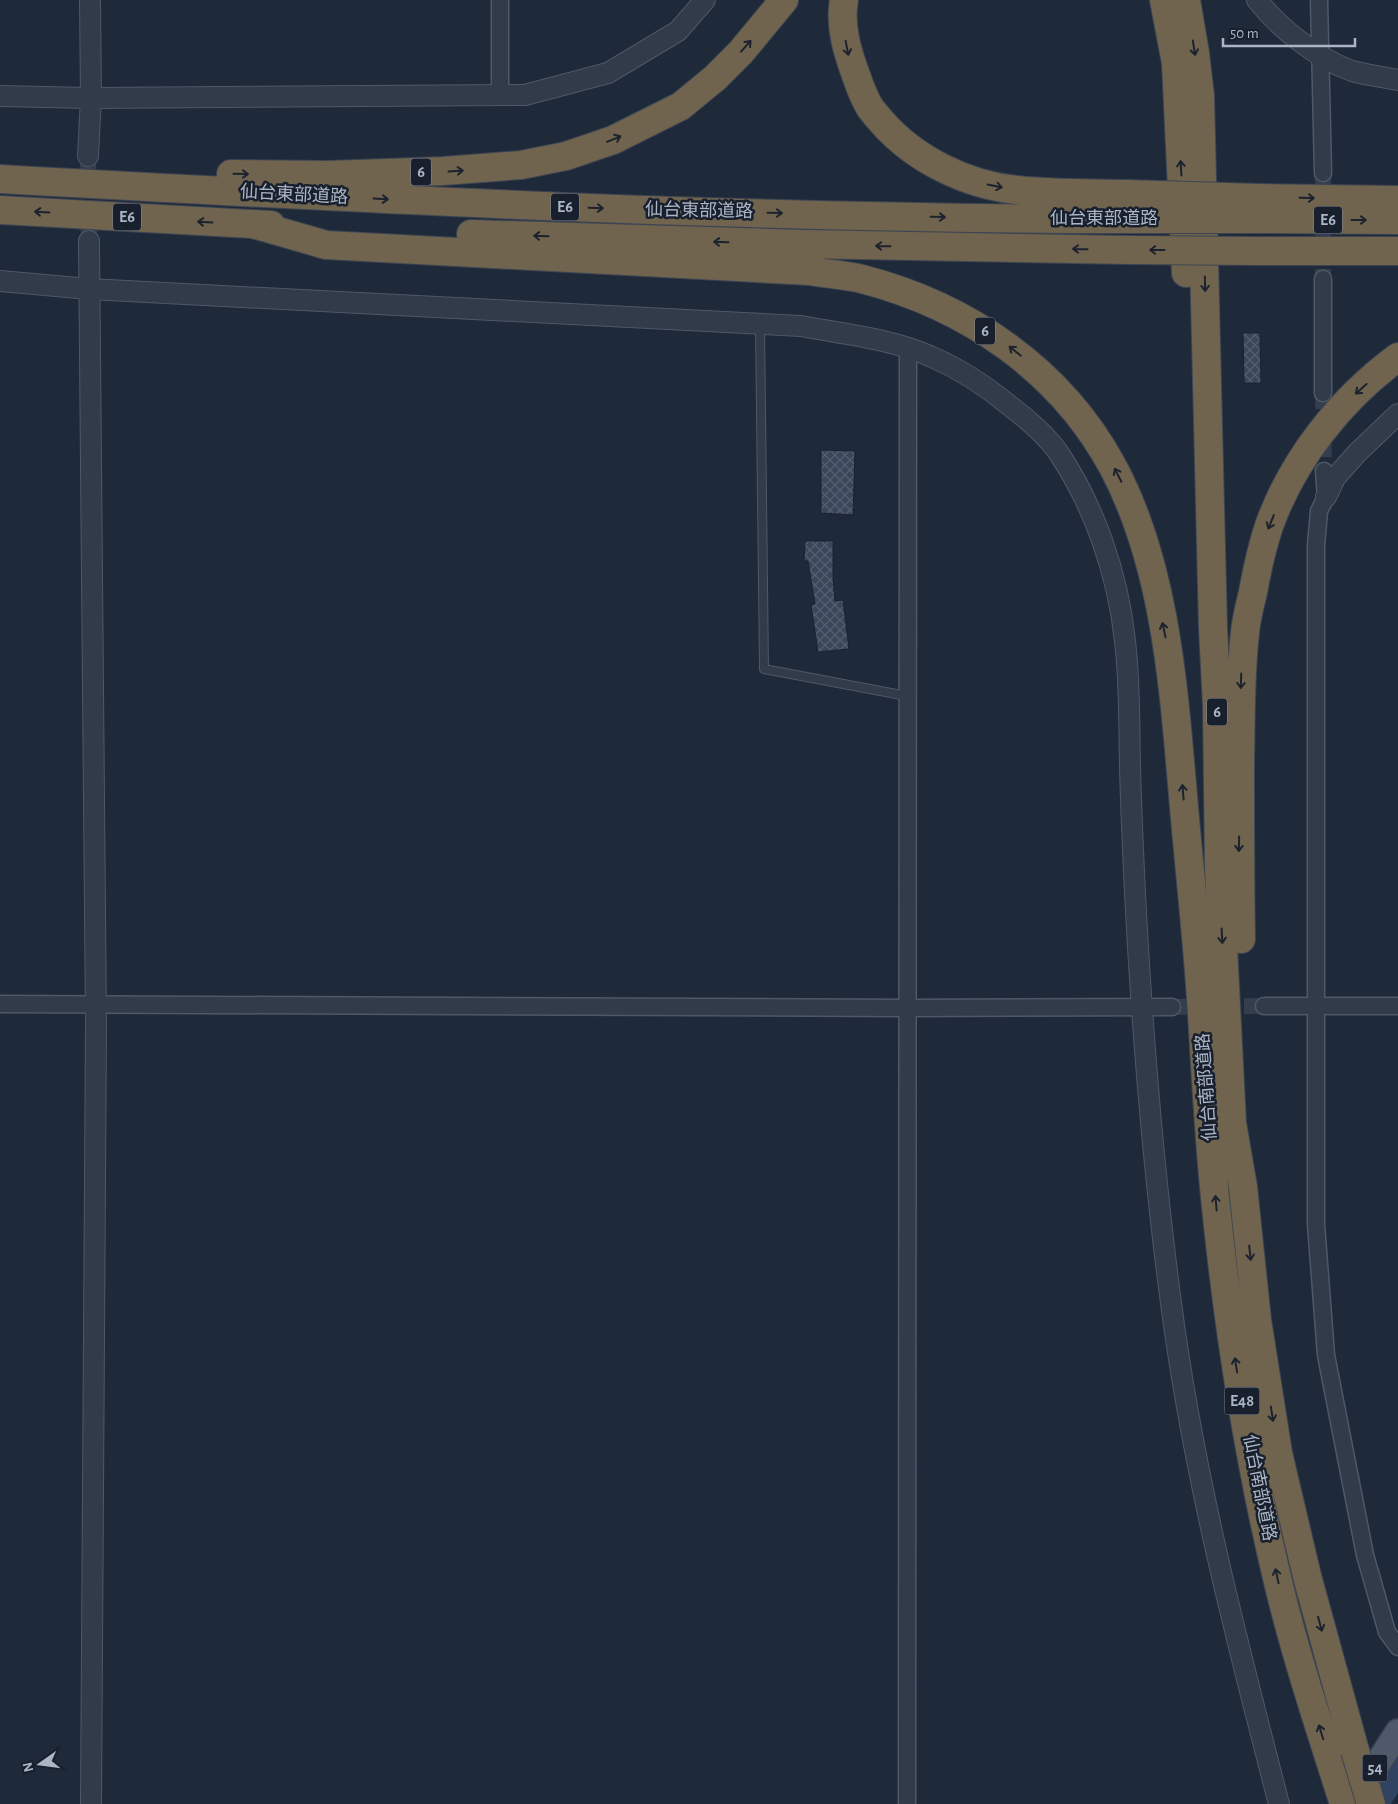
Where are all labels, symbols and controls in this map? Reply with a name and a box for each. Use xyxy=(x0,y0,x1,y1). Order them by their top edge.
scale bar xyxy=(1223,15,1356,47)
text: 50 m xyxy=(1230,26,1259,41)
one-way arrow xyxy=(740,40,752,53)
one-way arrow xyxy=(843,40,852,56)
one-way arrow xyxy=(1190,40,1200,56)
one-way arrow xyxy=(607,133,622,142)
road number: 6 xyxy=(411,158,431,186)
one-way arrow xyxy=(1176,161,1185,177)
one-way arrow xyxy=(448,166,464,175)
one-way arrow xyxy=(232,169,249,179)
street label: 仙台東部道路 xyxy=(240,181,349,207)
one-way arrow xyxy=(987,182,1003,192)
road number: E6 xyxy=(551,193,579,220)
one-way arrow xyxy=(372,194,388,203)
one-way arrow xyxy=(1298,194,1314,203)
street label: 仙台東部道路 xyxy=(645,199,753,221)
road number: E6 xyxy=(113,203,141,230)
one-way arrow xyxy=(587,203,603,213)
road number: E6 xyxy=(1314,206,1342,234)
one-way arrow xyxy=(35,208,51,217)
one-way arrow xyxy=(767,208,783,218)
street label: 仙台東部道路 xyxy=(1050,208,1158,228)
one-way arrow xyxy=(930,212,946,222)
one-way arrow xyxy=(1350,215,1367,225)
one-way arrow xyxy=(197,217,213,226)
one-way arrow xyxy=(533,232,549,241)
one-way arrow xyxy=(713,237,729,246)
one-way arrow xyxy=(875,241,892,251)
one-way arrow xyxy=(1073,244,1089,254)
one-way arrow xyxy=(1149,245,1166,255)
one-way arrow xyxy=(1200,276,1210,292)
road number: 6 xyxy=(975,318,995,344)
one-way arrow xyxy=(1009,346,1022,357)
one-way arrow xyxy=(1354,383,1367,394)
one-way arrow xyxy=(1113,468,1123,483)
one-way arrow xyxy=(1266,514,1275,530)
one-way arrow xyxy=(1159,623,1169,639)
one-way arrow xyxy=(1236,673,1246,689)
road number: 6 xyxy=(1207,699,1227,726)
one-way arrow xyxy=(1178,784,1187,800)
one-way arrow xyxy=(1234,836,1244,852)
one-way arrow xyxy=(1218,928,1227,944)
street label: 仙台南部道路 xyxy=(1192,1033,1220,1142)
one-way arrow xyxy=(1211,1196,1220,1212)
one-way arrow xyxy=(1245,1245,1255,1261)
one-way arrow xyxy=(1231,1357,1241,1373)
road number: E48 xyxy=(1224,1388,1260,1414)
one-way arrow xyxy=(1268,1406,1278,1422)
street label: 仙台南部道路 xyxy=(1240,1433,1280,1543)
one-way arrow xyxy=(1272,1568,1281,1584)
one-way arrow xyxy=(1316,1615,1325,1631)
one-way arrow xyxy=(1316,1724,1326,1740)
north arrow xyxy=(15,1739,65,1789)
road number: 54 xyxy=(1362,1755,1388,1782)
text: N xyxy=(20,1760,36,1773)

